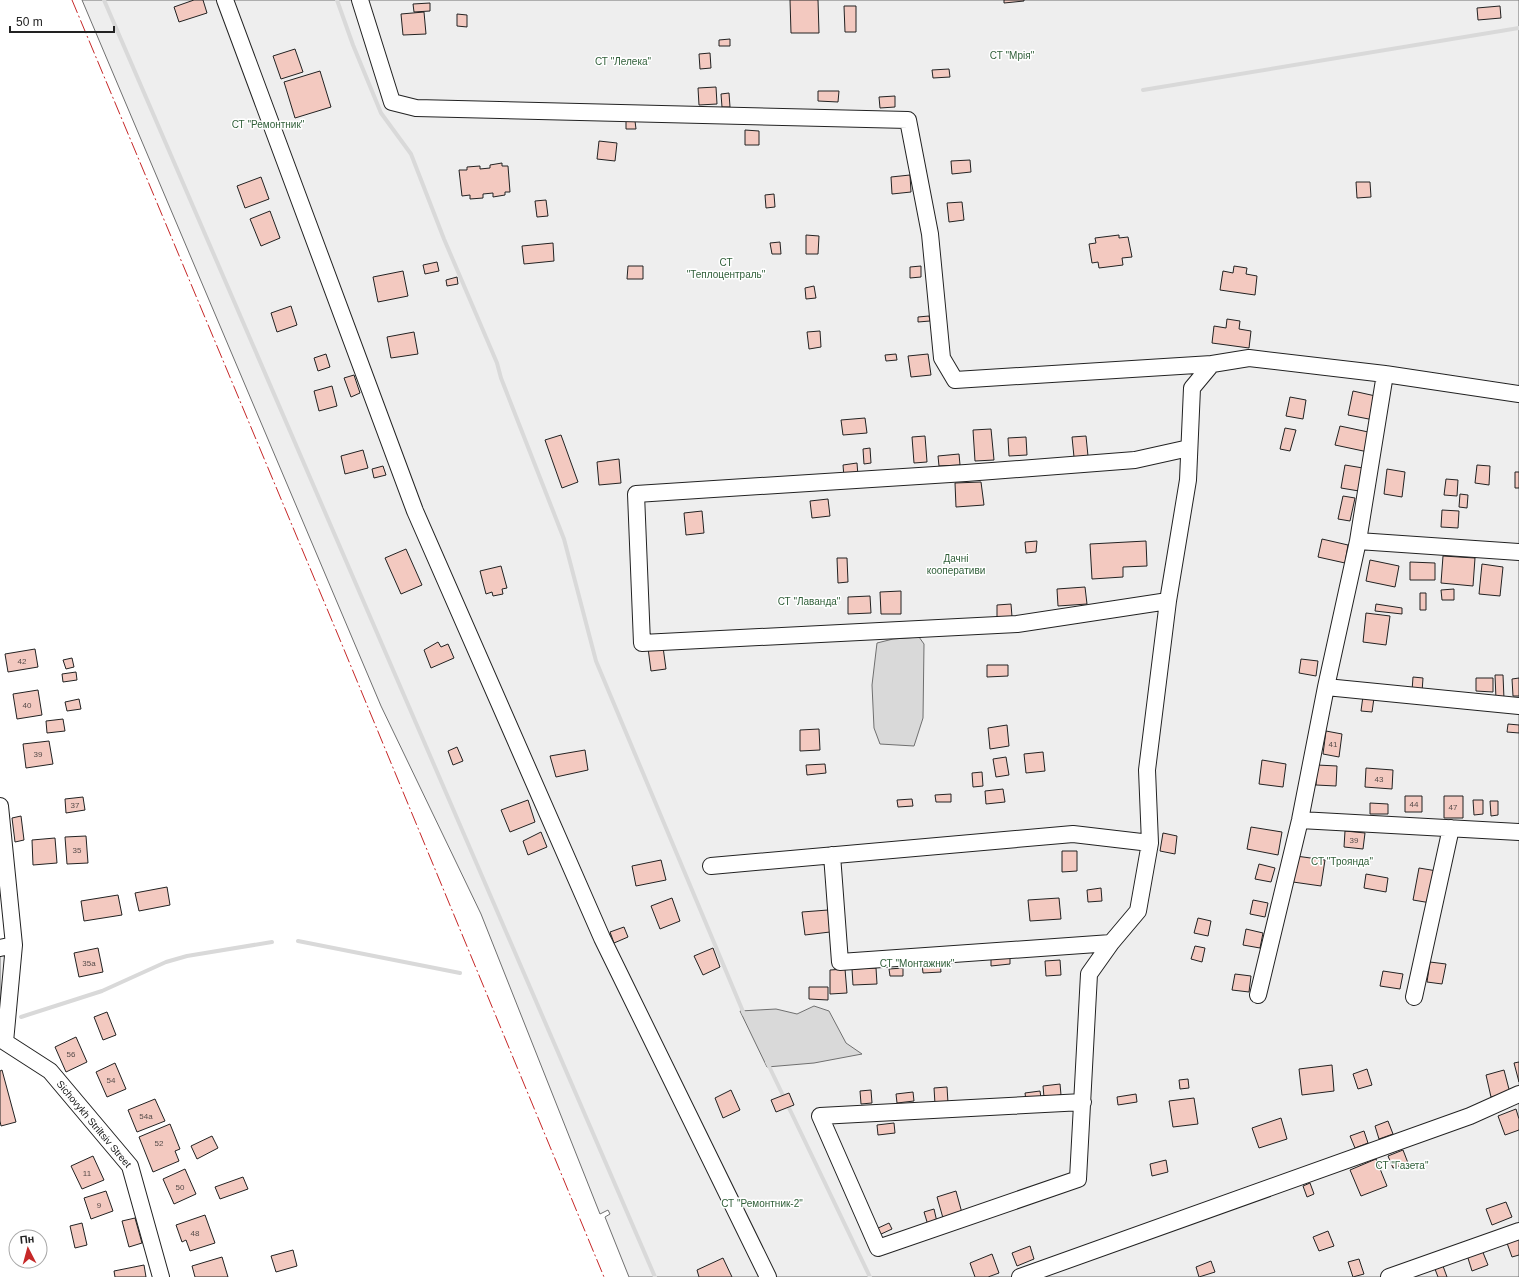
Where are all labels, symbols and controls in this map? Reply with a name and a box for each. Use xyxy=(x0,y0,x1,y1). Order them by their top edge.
scale bar xyxy=(10,8,114,34)
text: 50 m xyxy=(16,15,43,29)
park label: СТ "Мрія" xyxy=(990,50,1035,61)
park label: СТ "Лелека" xyxy=(595,56,652,67)
park label: СТ "Ремонтник" xyxy=(232,119,305,130)
park label: СТ "Теплоцентраль" xyxy=(687,257,766,280)
park label: Дачні кооперативи xyxy=(927,553,985,576)
park label: СТ "Лаванда" xyxy=(778,596,841,607)
house number: 42 xyxy=(18,657,27,666)
house number: 40 xyxy=(23,701,32,710)
house number: 41 xyxy=(1329,740,1338,749)
house number: 39 xyxy=(34,750,43,759)
house number: 43 xyxy=(1375,775,1384,784)
house number: 44 xyxy=(1410,800,1419,809)
house number: 37 xyxy=(71,801,80,810)
house number: 47 xyxy=(1449,803,1458,812)
house number: 39 xyxy=(1350,836,1359,845)
house number: 35 xyxy=(73,846,82,855)
park label: СТ "Троянда" xyxy=(1311,856,1373,867)
park label: СТ "Монтажник" xyxy=(880,958,955,969)
house number: 35а xyxy=(82,959,96,968)
house number: 56 xyxy=(67,1050,76,1059)
house number: 54 xyxy=(107,1076,116,1085)
street label: Sichovykh Striltsiv Street xyxy=(54,1078,134,1170)
house number: 54а xyxy=(139,1112,153,1121)
house number: 52 xyxy=(155,1139,164,1148)
park label: СТ "Газета" xyxy=(1376,1160,1429,1171)
house number: 11 xyxy=(83,1169,92,1178)
house number: 50 xyxy=(176,1183,185,1192)
park label: СТ "Ремонтник-2" xyxy=(721,1198,803,1209)
house number: 9 xyxy=(97,1201,102,1210)
north arrow xyxy=(8,1229,48,1269)
house number: 48 xyxy=(191,1229,200,1238)
text: Пн xyxy=(19,1232,35,1246)

